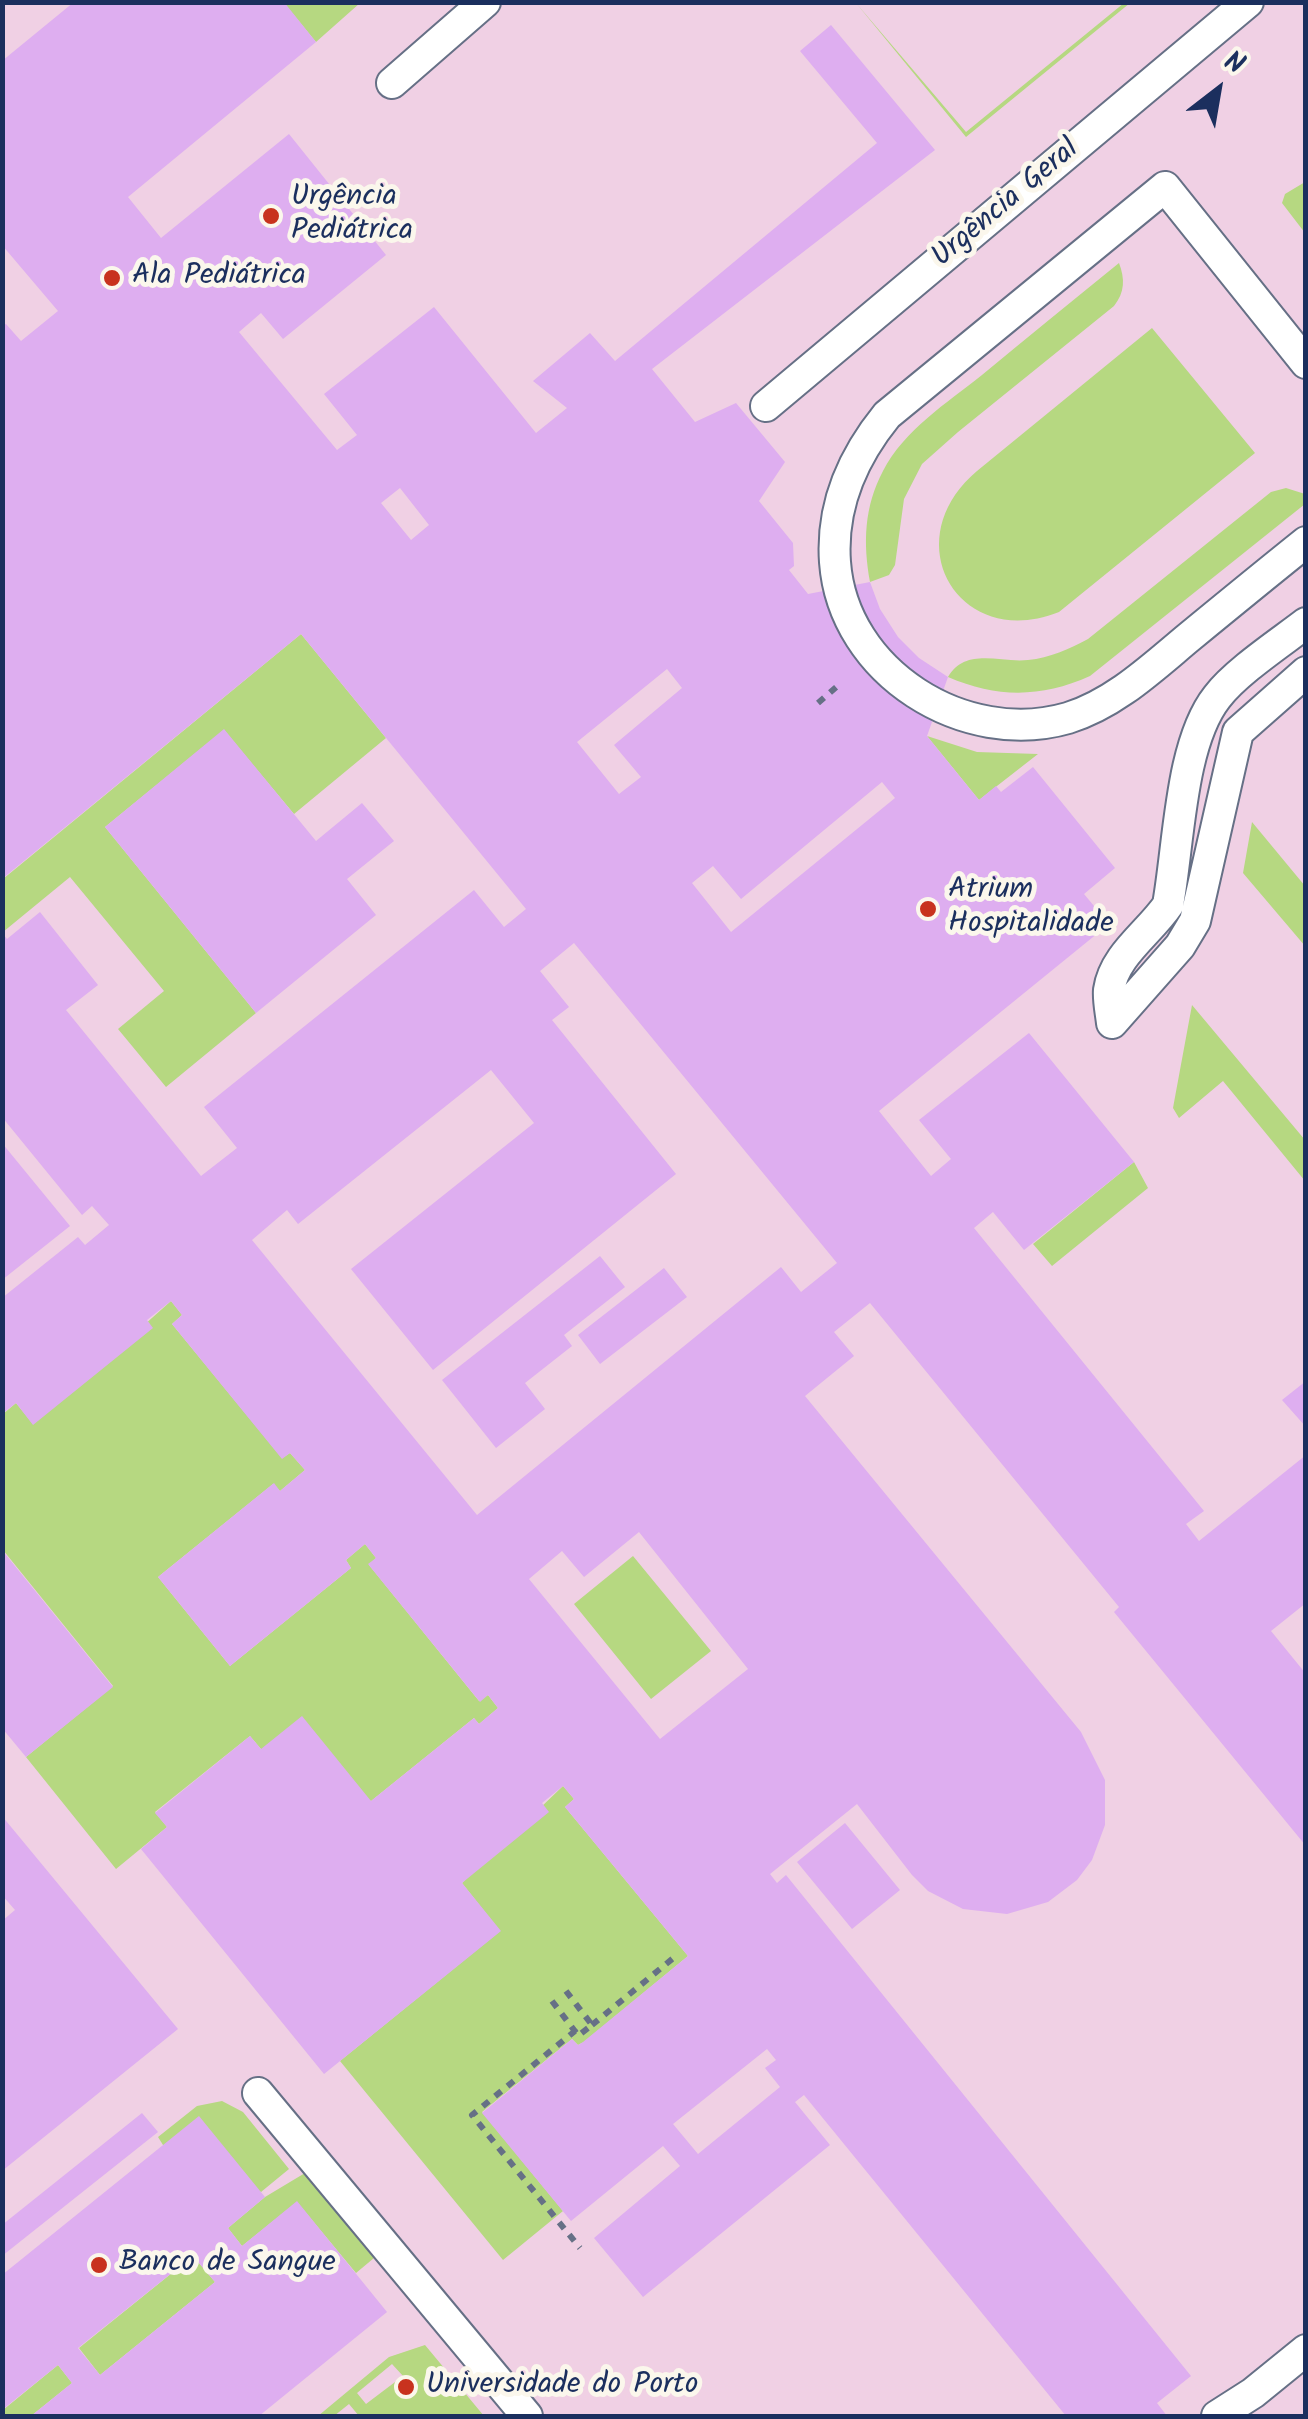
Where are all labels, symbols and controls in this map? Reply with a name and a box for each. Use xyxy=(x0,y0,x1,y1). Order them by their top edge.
north arrow xyxy=(1168,40,1268,140)
text: N xyxy=(1215,40,1253,88)
street label: Urgência Geral xyxy=(926,133,1088,277)
place label: Urgência Pediátrica xyxy=(291,181,413,252)
marker: Urgência Pediátrica xyxy=(260,205,282,227)
place label: Ala Pediátrica xyxy=(132,260,306,296)
marker: Ala Pediátrica xyxy=(101,267,123,289)
place label: Atrium Hospitalidade xyxy=(948,874,1114,944)
marker: Atrium Hospitalidade xyxy=(917,898,939,920)
place label: Banco de Sangue xyxy=(119,2247,336,2283)
marker: Banco de Sangue xyxy=(88,2254,110,2276)
place label: Universidade do Porto xyxy=(426,2369,698,2405)
marker: Universidade do Porto xyxy=(395,2376,417,2398)

